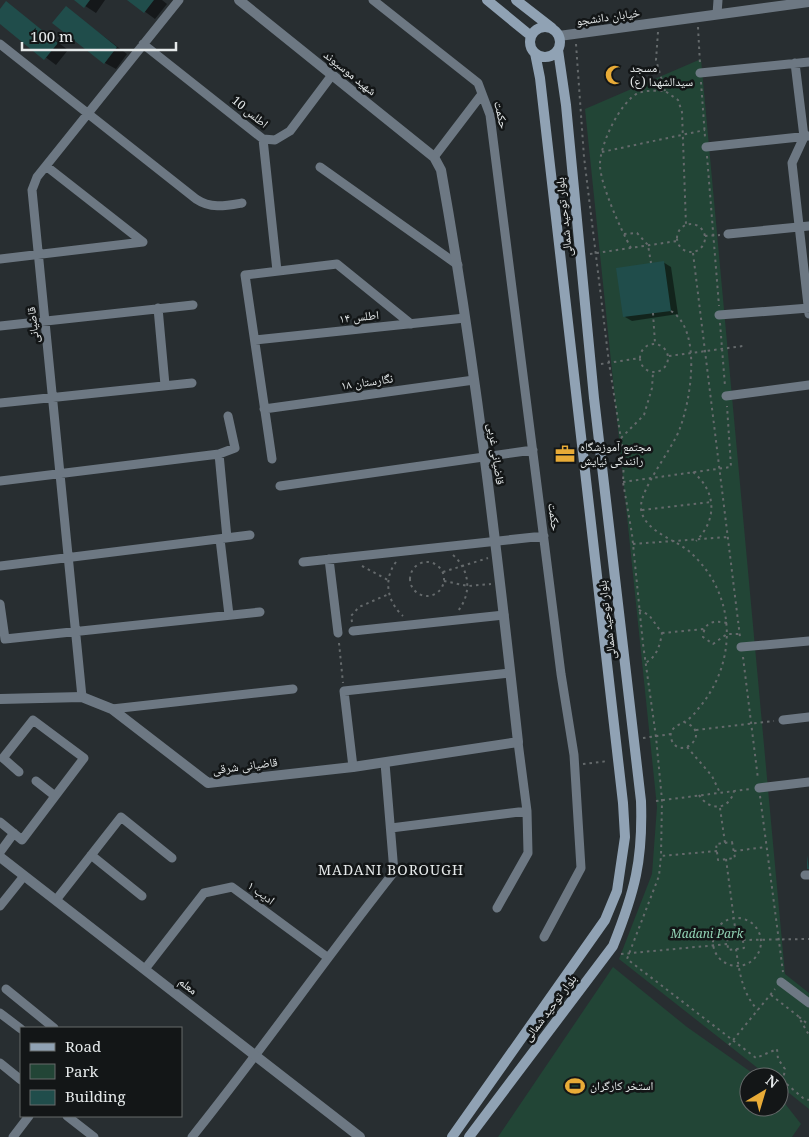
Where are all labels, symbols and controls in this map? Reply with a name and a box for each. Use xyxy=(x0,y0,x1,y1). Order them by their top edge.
street label: خیابان دانشجو xyxy=(575,4,641,29)
scale bar xyxy=(22,20,176,52)
text: 100 m xyxy=(30,26,73,46)
street label: شهید موسیوند xyxy=(320,46,380,99)
place label: مسجد سیدالشهدا (ع) xyxy=(630,59,693,90)
mosque icon: مسجد سیدالشهدا (ع) xyxy=(604,64,626,86)
street label: اطلس 10 xyxy=(228,92,272,132)
street label: حکمت xyxy=(490,99,513,131)
street label: بلوار توحید شمالی xyxy=(551,177,576,258)
street label: قاضیانی xyxy=(22,306,43,344)
street label: اطلس ۱۴ xyxy=(338,306,380,327)
street label: نگارستان ۱۸ xyxy=(340,369,394,394)
street label: قاضیانی غربی xyxy=(484,422,509,486)
place label: مجتمع آموزشگاه رانندگی نیایش xyxy=(580,438,652,469)
office icon: مجتمع آموزشگاه رانندگی نیایش xyxy=(554,443,576,465)
street label: حکمت xyxy=(544,502,565,532)
street label: بلوار توحید شمالی xyxy=(593,580,620,661)
street label: قاضیانی شرقی xyxy=(211,753,279,778)
district label: MADANI BOROUGH xyxy=(318,860,464,879)
street label: ادیب ۱ xyxy=(244,877,279,908)
park label: Madani Park xyxy=(670,925,745,942)
street label: بلوار توحید شمالی xyxy=(519,971,580,1045)
street label: معلم xyxy=(175,973,201,998)
legend xyxy=(20,1027,182,1117)
text: Road xyxy=(65,1036,101,1056)
text: Park xyxy=(65,1061,99,1081)
north arrow xyxy=(739,1067,789,1117)
text: N xyxy=(762,1070,783,1092)
sports icon: استخر کارگران xyxy=(564,1075,586,1097)
place label: استخر کارگران xyxy=(590,1077,654,1094)
text: Building xyxy=(65,1086,126,1106)

